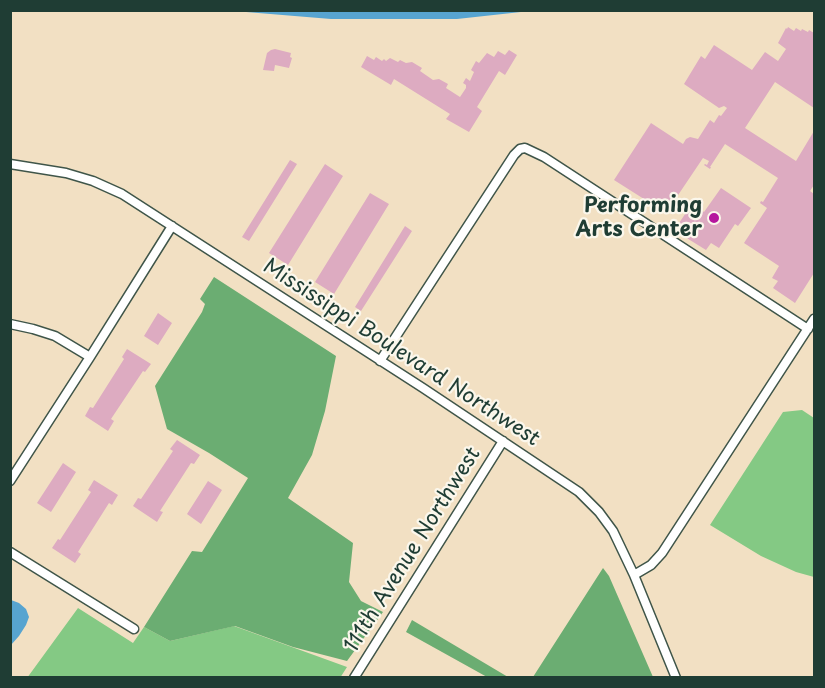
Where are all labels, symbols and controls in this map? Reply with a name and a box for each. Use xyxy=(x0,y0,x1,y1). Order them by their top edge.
place label: Performing Arts Center xyxy=(576,193,702,243)
marker: Performing Arts Center xyxy=(707,211,721,225)
street label: Mississippi Boulevard Northwest xyxy=(258,254,544,452)
street label: 111th Avenue Northwest xyxy=(340,443,486,657)

